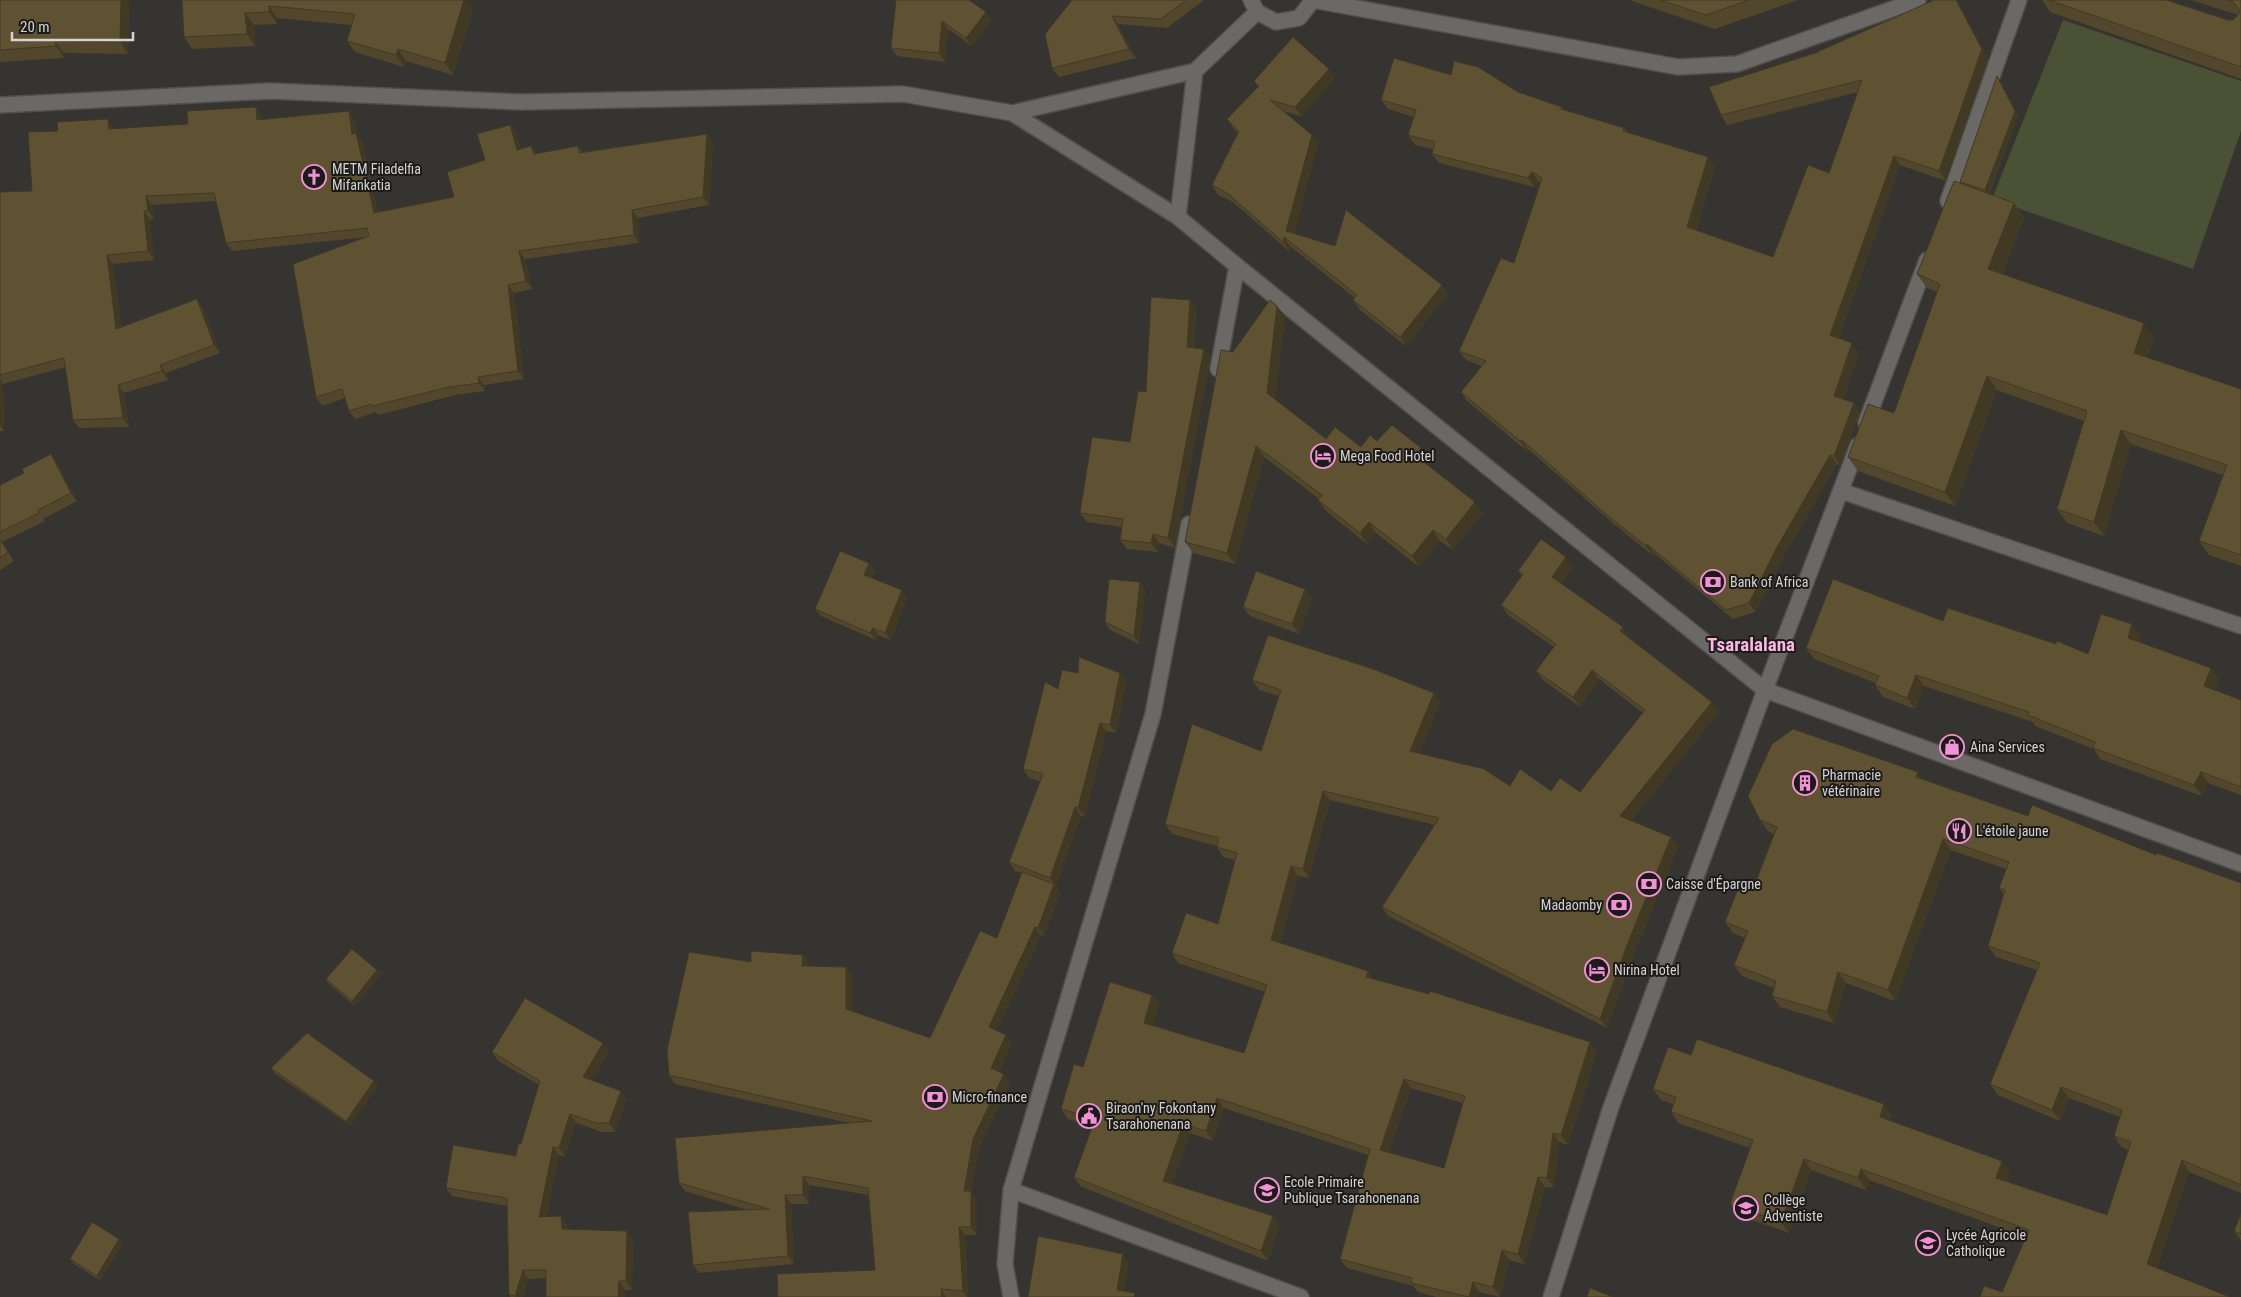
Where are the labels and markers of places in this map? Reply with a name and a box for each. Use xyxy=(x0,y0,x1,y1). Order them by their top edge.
place label: METM Filadelfia Mifankatia xyxy=(332,161,421,193)
church icon: METM Filadelfia Mifankatia xyxy=(301,164,327,190)
hotel icon: Mega Food Hotel xyxy=(1310,443,1336,469)
place label: Mega Food Hotel xyxy=(1340,448,1434,464)
bank icon: Bank of Africa xyxy=(1700,569,1726,595)
place label: Bank of Africa xyxy=(1730,574,1808,590)
shop icon: Aina Services xyxy=(1939,734,1965,760)
place label: Aina Services xyxy=(1970,739,2045,755)
place label: Pharmacie vétérinaire xyxy=(1822,767,1881,799)
building icon: Pharmacie vétérinaire xyxy=(1792,770,1818,796)
restaurant icon: L'étoile jaune xyxy=(1946,818,1972,844)
place label: L'étoile jaune xyxy=(1976,823,2049,839)
bank icon: Caisse d'Épargne xyxy=(1636,871,1662,897)
place label: Caisse d'Épargne xyxy=(1666,875,1761,892)
bank icon: Madaomby xyxy=(1606,892,1632,918)
place label: Madaomby xyxy=(1541,897,1602,913)
hotel icon: Nirina Hotel xyxy=(1584,957,1610,983)
place label: Nirina Hotel xyxy=(1614,962,1680,978)
bank icon: Micro-finance xyxy=(922,1084,948,1110)
place label: Micro-finance xyxy=(952,1089,1027,1105)
place label: Biraon'ny Fokontany Tsarahonenana xyxy=(1106,1100,1216,1132)
public building icon: Biraon'ny Fokontany Tsarahonenana xyxy=(1076,1103,1102,1129)
place label: Ecole Primaire Publique Tsarahonenana xyxy=(1284,1174,1420,1206)
school or university icon: Ecole Primaire Publique Tsarahonenana xyxy=(1254,1177,1280,1203)
place label: Collège Adventiste xyxy=(1764,1192,1823,1224)
school or university icon: Collège Adventiste xyxy=(1733,1195,1759,1221)
place label: Lycée Agricole Catholique xyxy=(1946,1227,2026,1259)
school or university icon: Lycée Agricole Catholique xyxy=(1915,1230,1941,1256)

